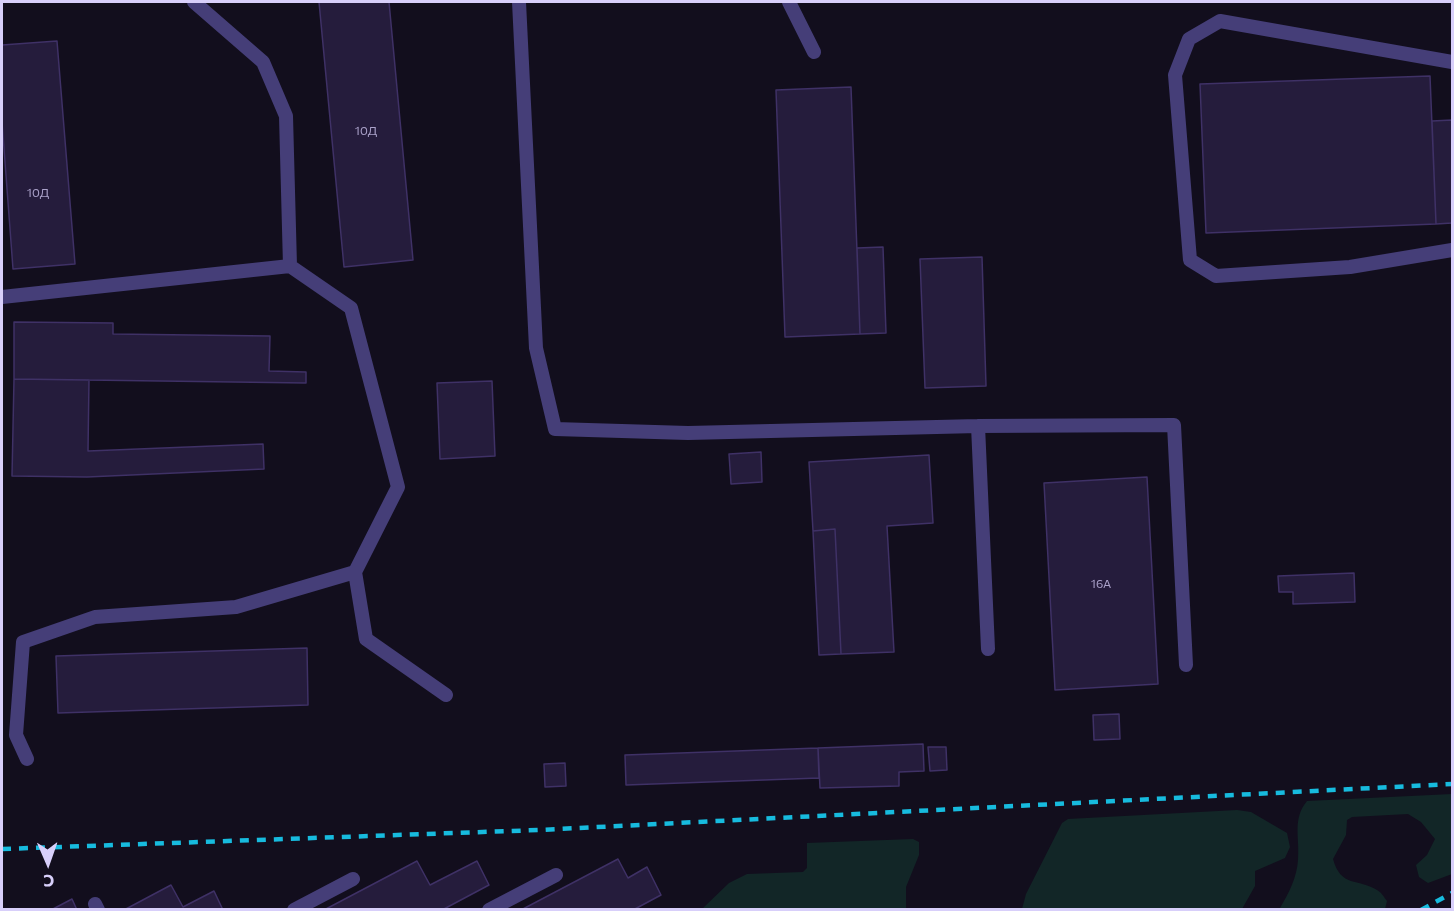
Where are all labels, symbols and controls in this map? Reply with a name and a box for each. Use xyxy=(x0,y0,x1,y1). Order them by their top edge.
house number: 10Д xyxy=(355,124,377,138)
house number: 10Д xyxy=(27,186,49,200)
house number: 16А xyxy=(1091,577,1111,591)
north arrow xyxy=(18,833,78,893)
text: С xyxy=(43,872,54,891)

